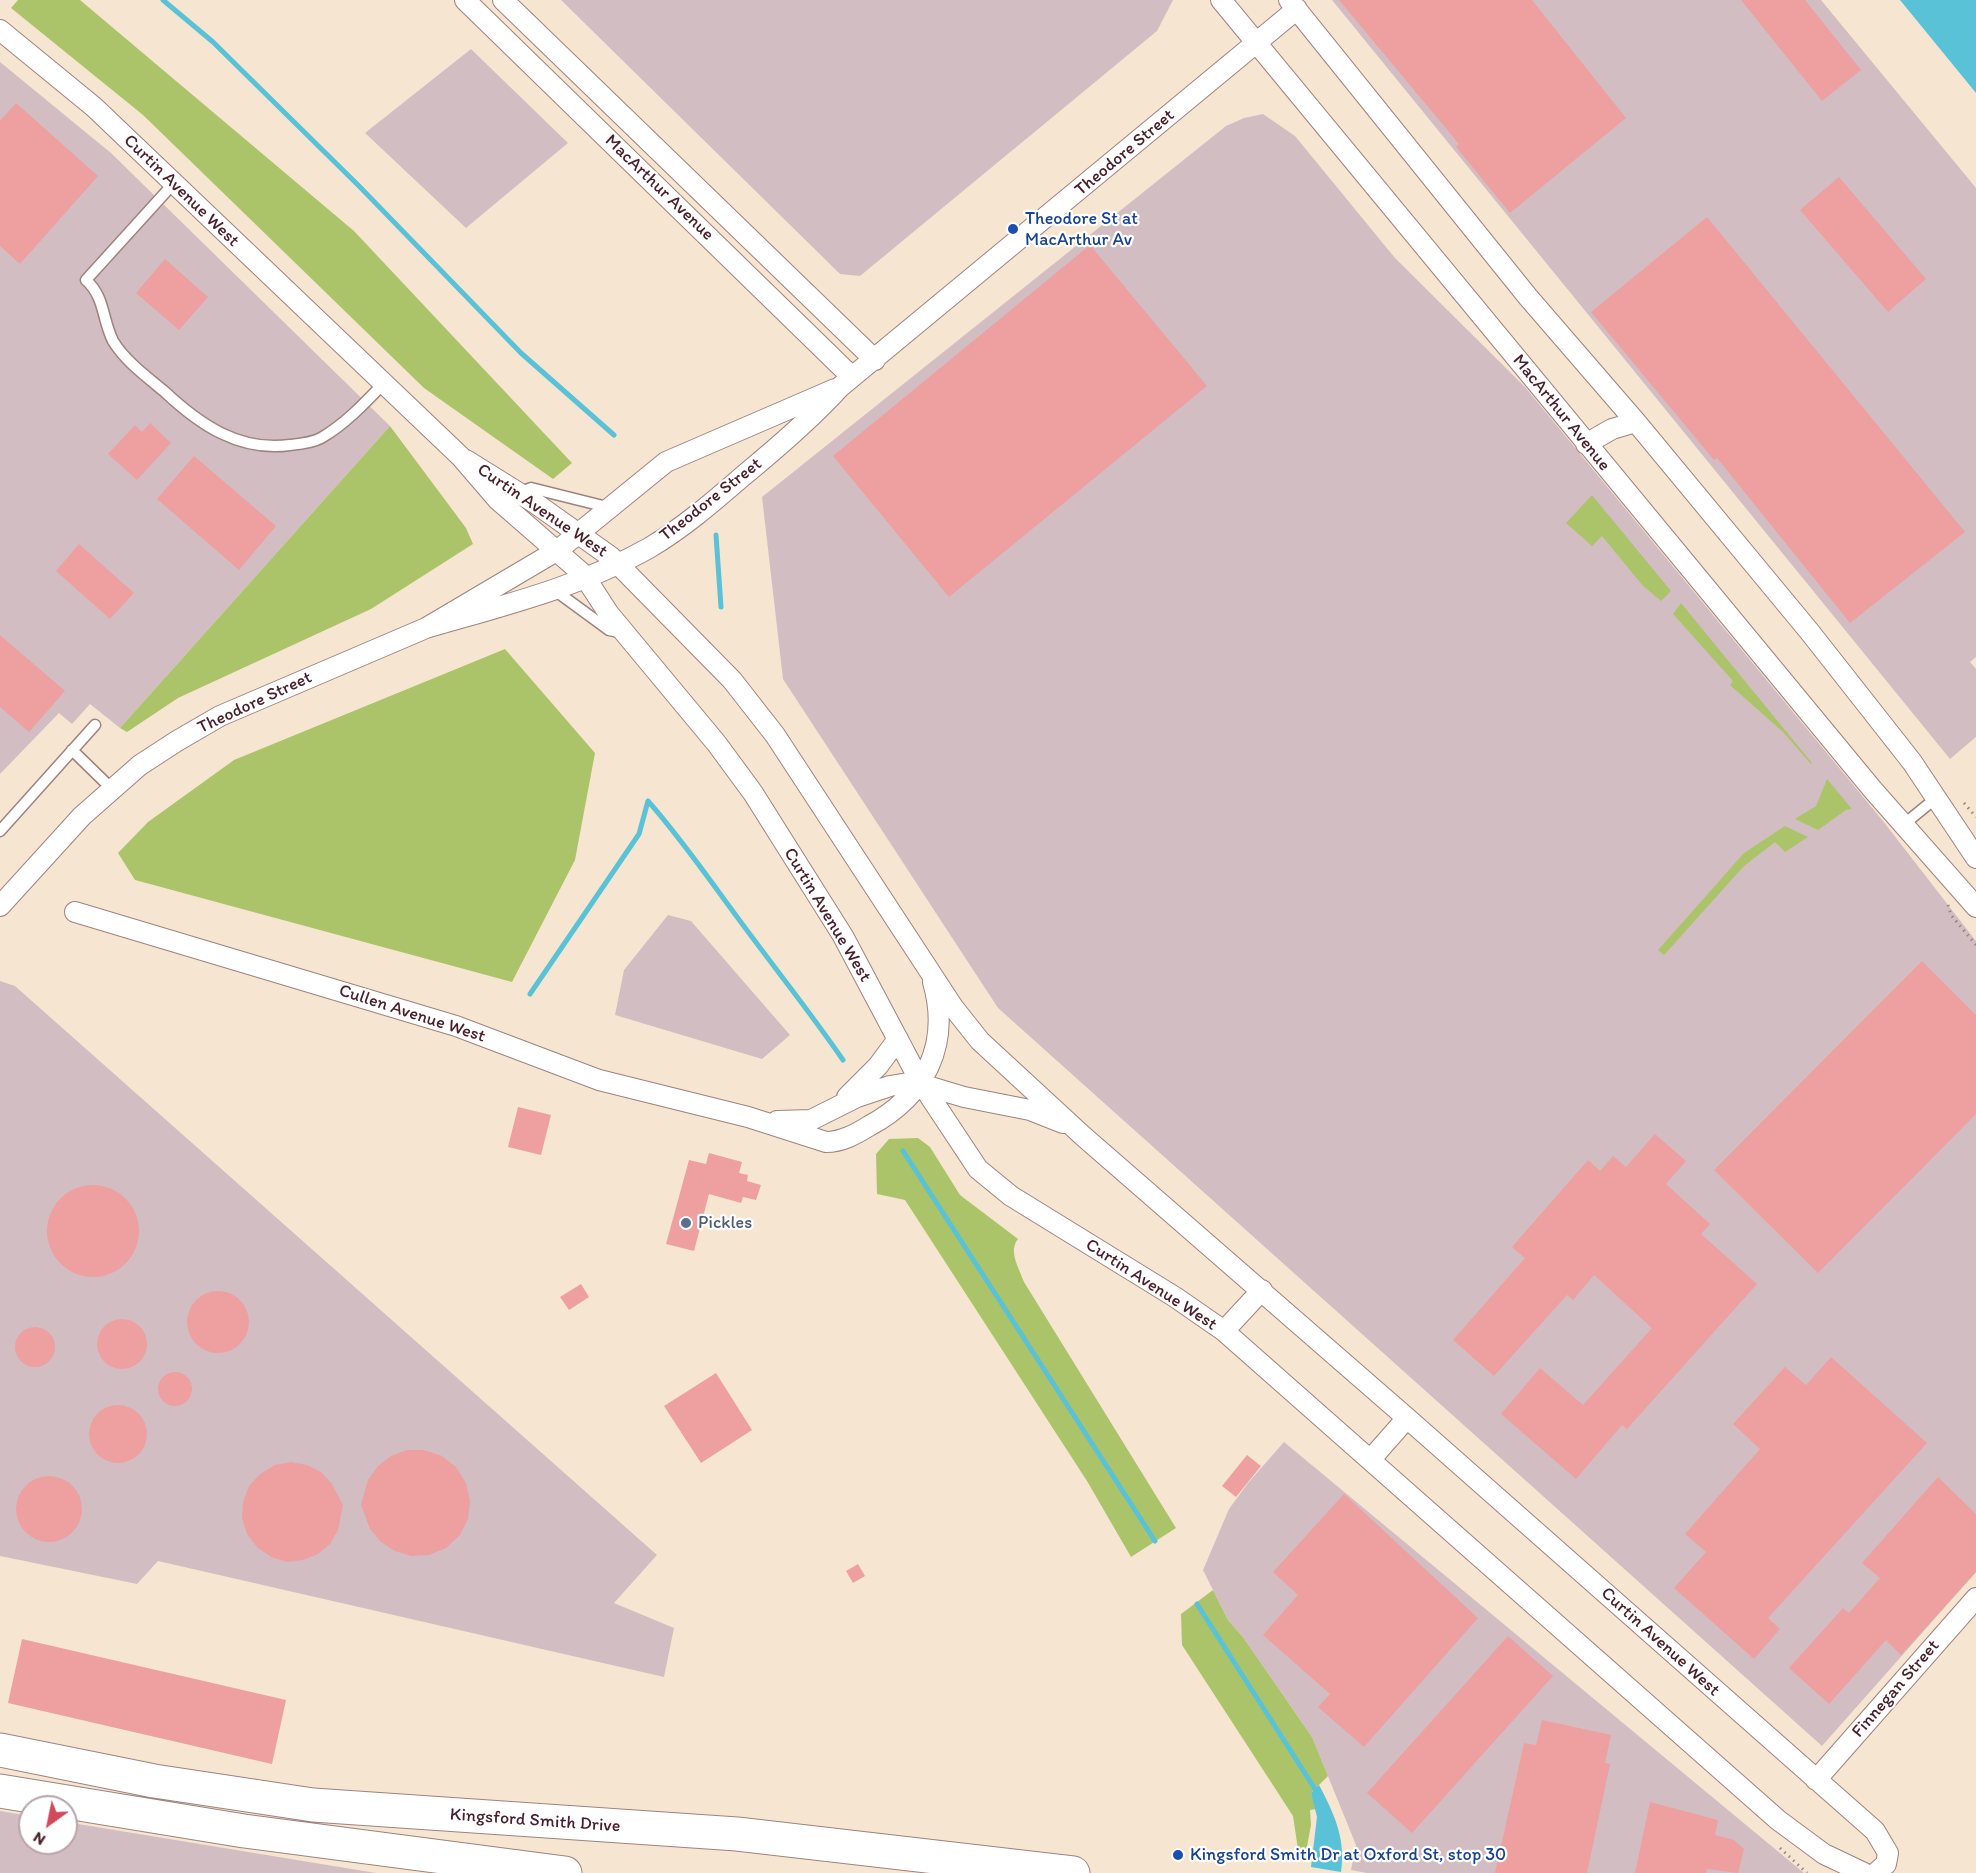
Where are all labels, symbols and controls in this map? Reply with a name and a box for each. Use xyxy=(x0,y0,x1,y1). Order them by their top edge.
street label: Theodore Street xyxy=(1071,105,1179,201)
street label: Curtin Avenue West xyxy=(119,130,243,252)
street label: MacArthur Avenue xyxy=(600,130,718,246)
place label: Theodore St at MacArthur Av xyxy=(1025,208,1138,250)
marker: Theodore St at MacArthur Av xyxy=(1006,222,1020,236)
street label: MacArthur Avenue xyxy=(1507,350,1615,476)
street label: Theodore Street xyxy=(656,453,766,547)
street label: Curtin Avenue West xyxy=(473,459,611,563)
street label: Theodore Street xyxy=(194,667,316,739)
street label: Curtin Avenue West xyxy=(778,844,876,986)
street label: Cullen Avenue West xyxy=(336,980,488,1048)
place label: Pickles xyxy=(698,1212,752,1234)
marker: Pickles xyxy=(679,1216,693,1230)
street label: Curtin Avenue West xyxy=(1081,1234,1221,1336)
street label: Curtin Avenue West xyxy=(1596,1583,1724,1701)
street label: Finnegan Street xyxy=(1848,1636,1944,1742)
north arrow xyxy=(18,1795,78,1855)
street label: Kingsford Smith Drive xyxy=(449,1804,621,1838)
text: N xyxy=(29,1828,49,1850)
place label: Kingsford Smith Dr at Oxford St, stop 30 xyxy=(1190,1844,1506,1866)
marker: Kingsford Smith Dr at Oxford St, stop 30 xyxy=(1171,1848,1185,1862)

